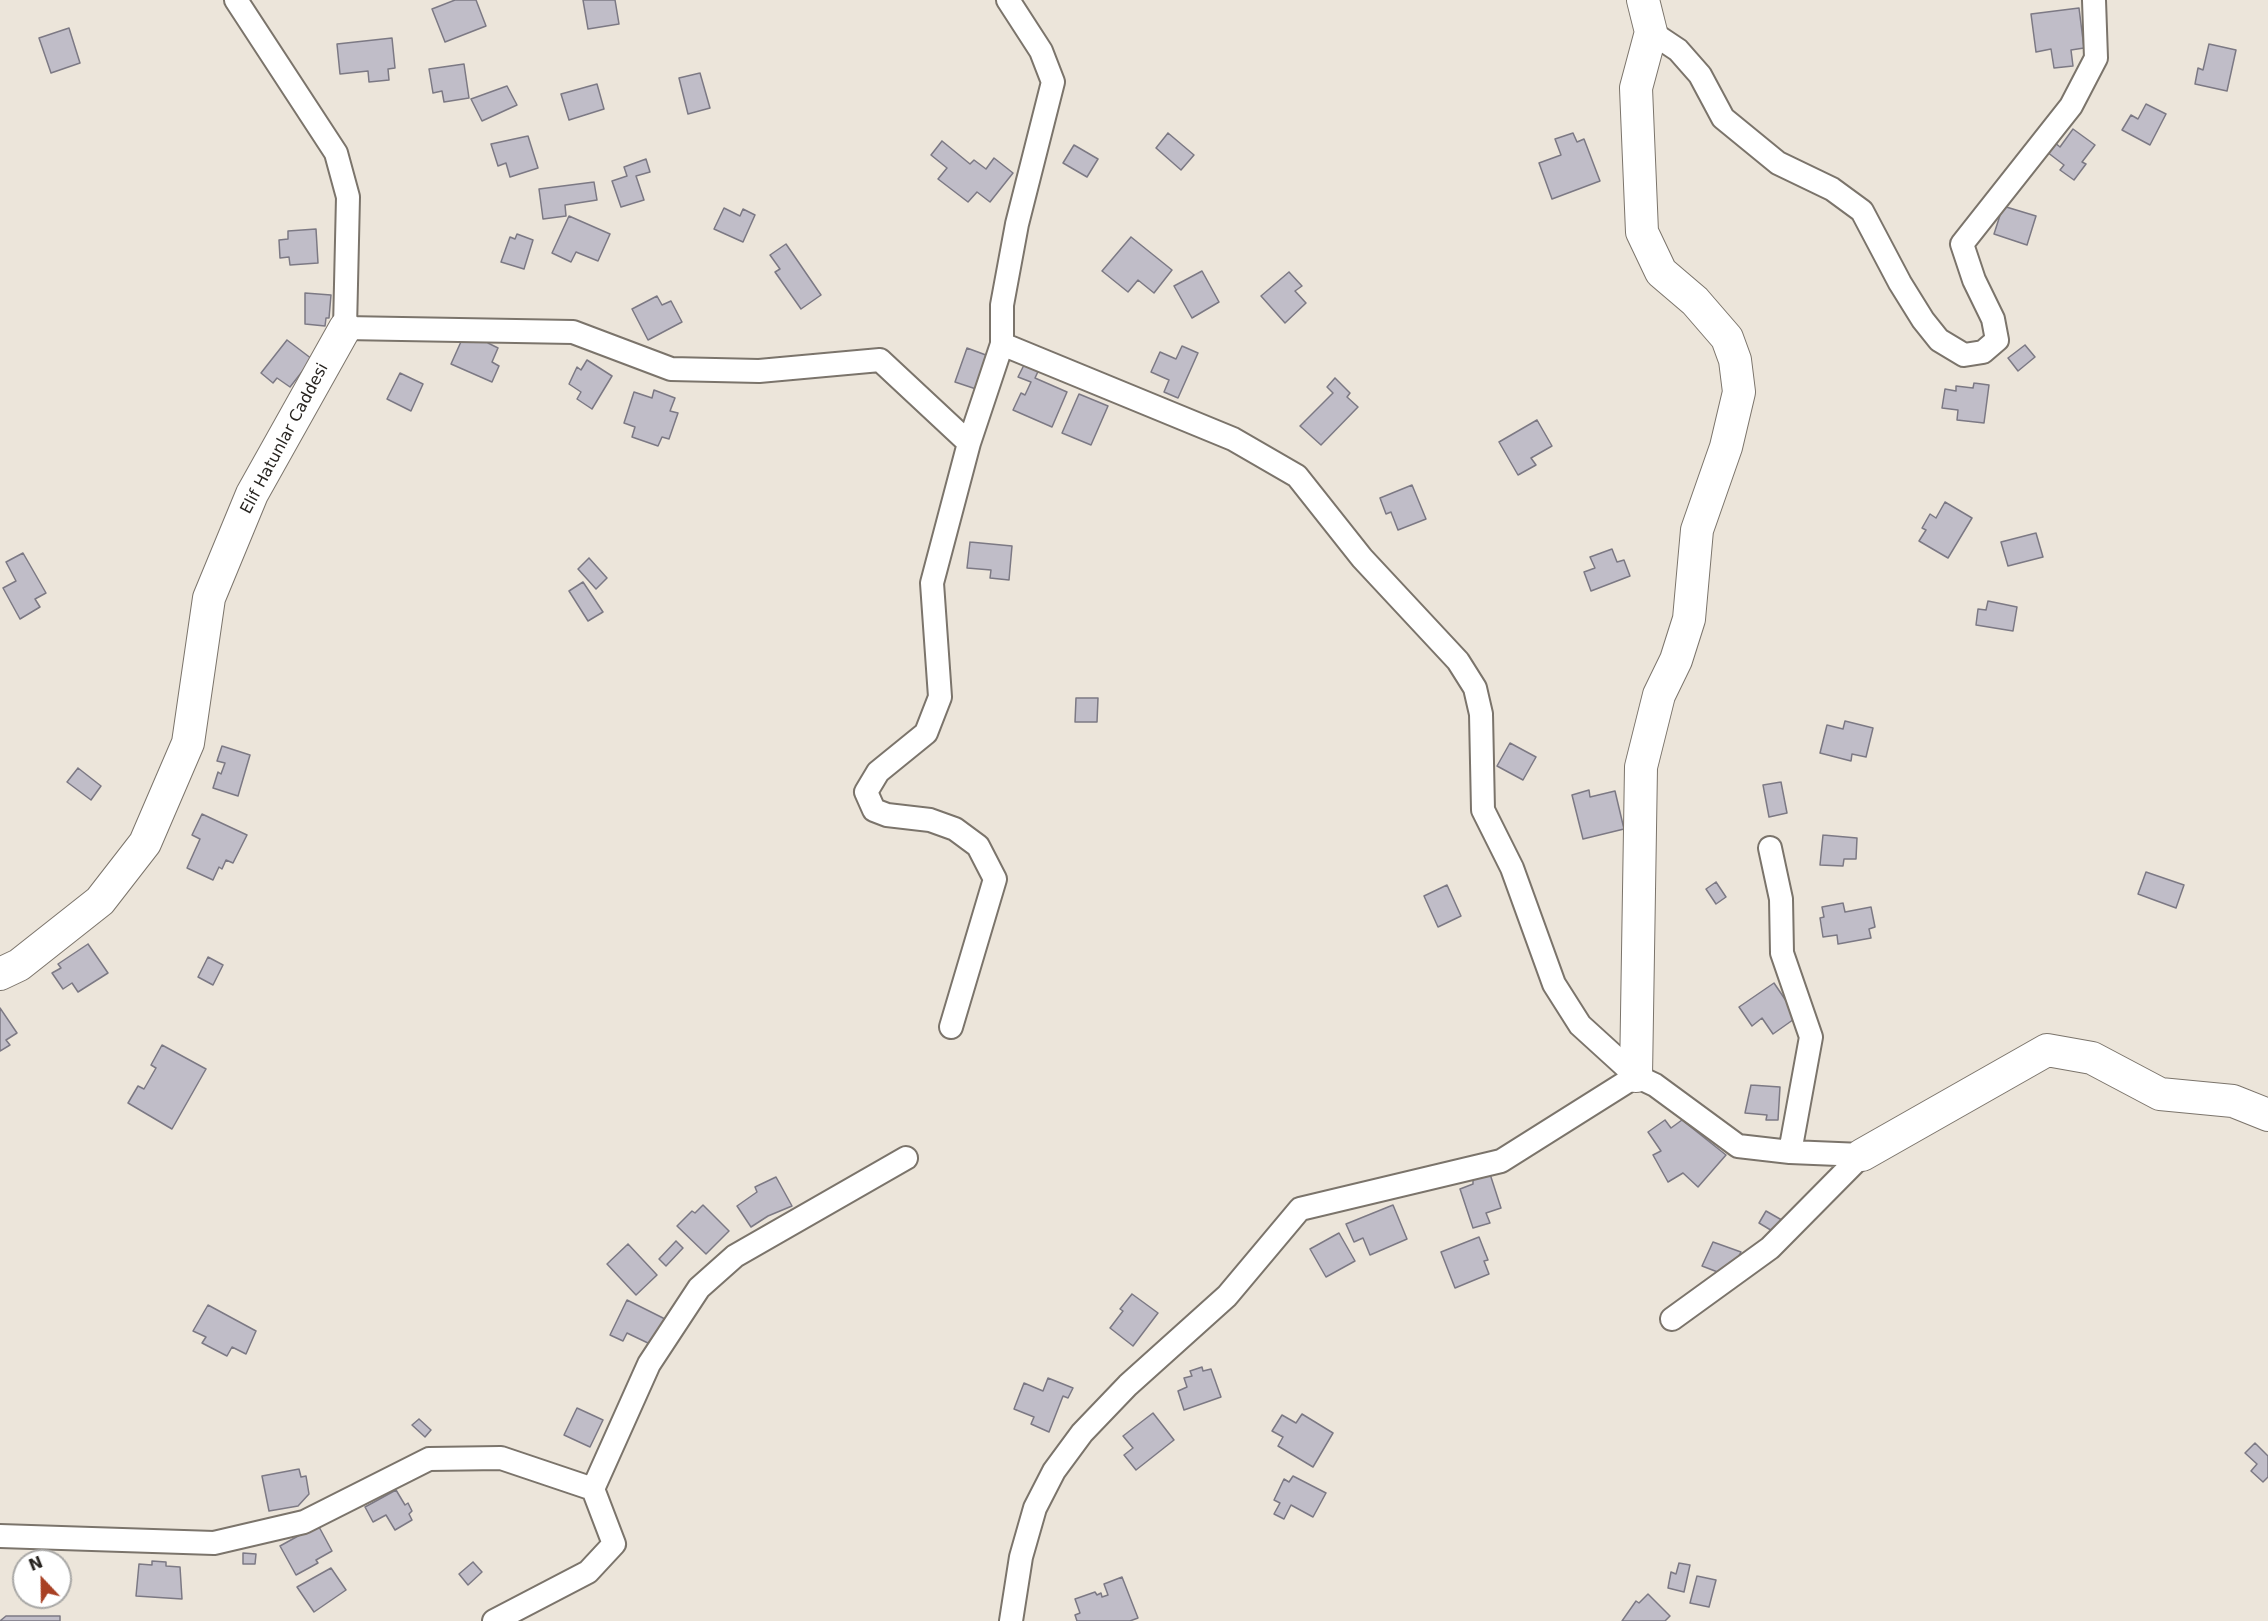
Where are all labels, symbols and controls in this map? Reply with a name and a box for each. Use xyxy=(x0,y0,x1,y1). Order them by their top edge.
street label: Elif Hatunlar Caddesi xyxy=(237,360,333,518)
north arrow xyxy=(12,1549,72,1609)
text: N xyxy=(26,1552,46,1575)

